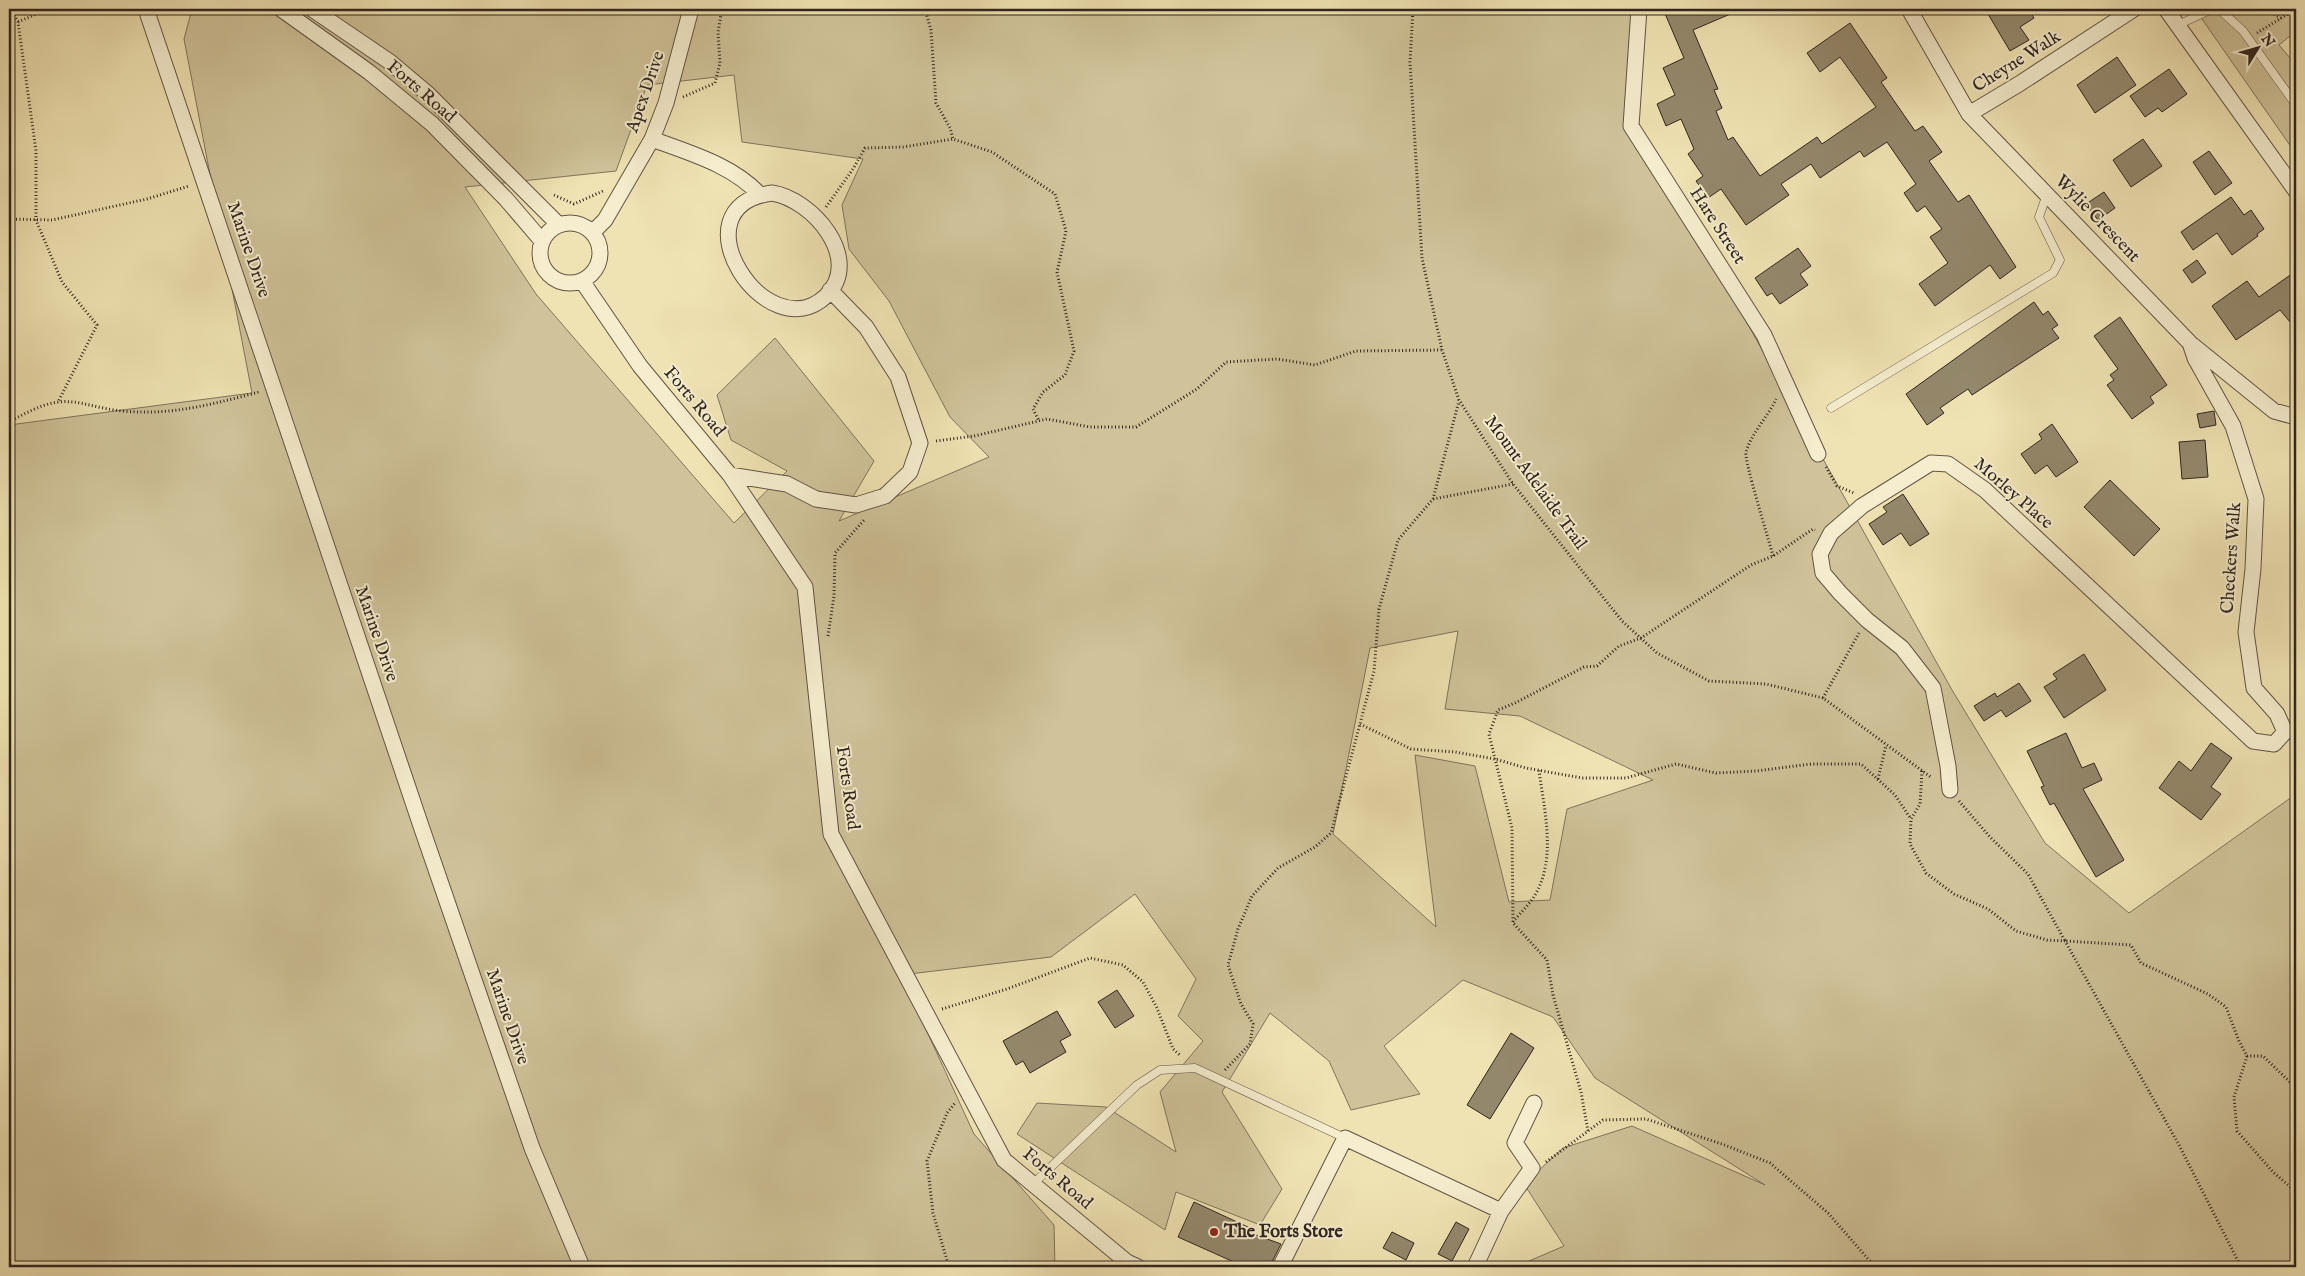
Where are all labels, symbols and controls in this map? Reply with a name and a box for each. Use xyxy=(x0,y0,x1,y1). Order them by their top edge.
north arrow xyxy=(2232,22,2282,72)
street label: Cheyne Walk xyxy=(1969,26,2066,98)
text: N xyxy=(2256,30,2278,51)
street label: Apex Drive xyxy=(621,48,671,137)
street label: Forts Road xyxy=(382,56,461,129)
street label: Wylie Crescent xyxy=(2049,170,2145,268)
street label: Hare Street xyxy=(1684,183,1750,269)
street label: Marine Drive xyxy=(221,199,275,301)
street label: Forts Road xyxy=(658,362,730,442)
street label: Mount Adelaide Trail xyxy=(1479,411,1592,555)
street label: Morley Place xyxy=(1968,453,2058,535)
street label: Checkers Walk xyxy=(2217,501,2247,614)
street label: Marine Drive xyxy=(349,583,403,685)
street label: Forts Road xyxy=(830,744,864,832)
street label: Marine Drive xyxy=(480,966,534,1068)
street label: Forts Road xyxy=(1017,1143,1097,1215)
place label: The Forts Store xyxy=(1223,1221,1343,1244)
marker: The Forts Store xyxy=(1208,1226,1220,1238)

